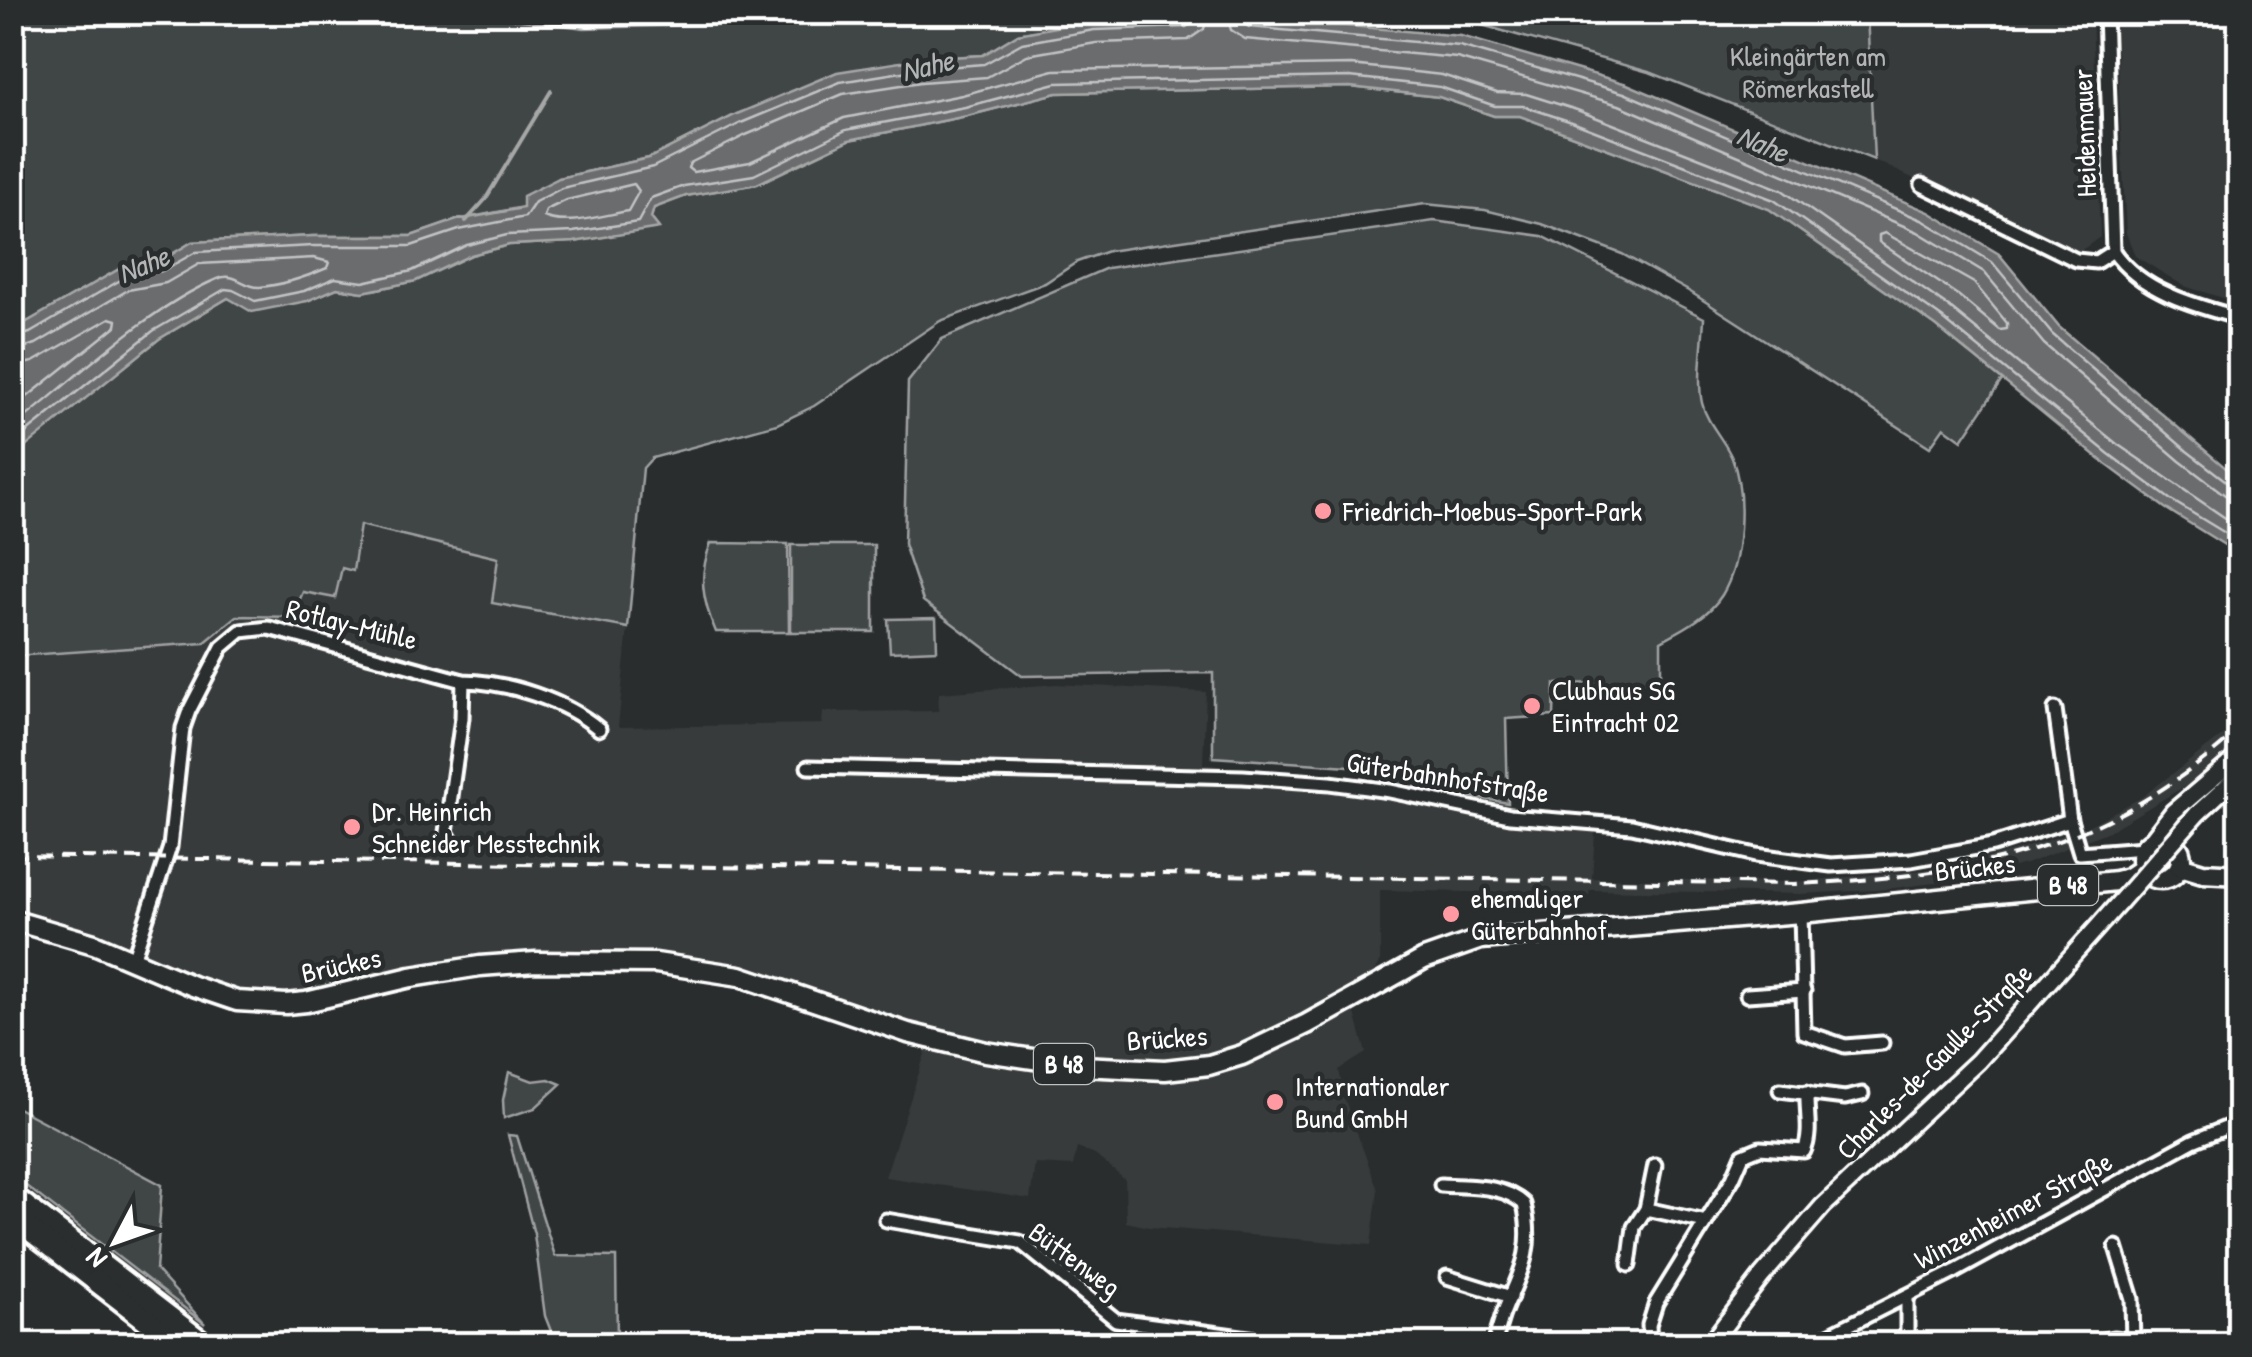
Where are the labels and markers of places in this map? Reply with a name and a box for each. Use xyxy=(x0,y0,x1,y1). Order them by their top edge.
place label: Friedrich-Moebus-Sport-Park xyxy=(1342,492,1643,530)
marker: Friedrich-Moebus-Sport-Park xyxy=(1312,500,1334,522)
place label: Clubhaus SG Eintracht 02 xyxy=(1552,671,1679,741)
marker: Clubhaus SG Eintracht 02 xyxy=(1521,695,1543,717)
place label: Dr. Heinrich Schneider Messtechnik xyxy=(372,792,601,862)
marker: Dr. Heinrich Schneider Messtechnik xyxy=(341,816,363,838)
place label: ehemaliger Güterbahnhof xyxy=(1471,879,1607,949)
marker: ehemaliger Güterbahnhof xyxy=(1440,903,1462,925)
place label: Internationaler Bund GmbH xyxy=(1295,1067,1450,1137)
marker: Internationaler Bund GmbH xyxy=(1264,1091,1286,1113)

